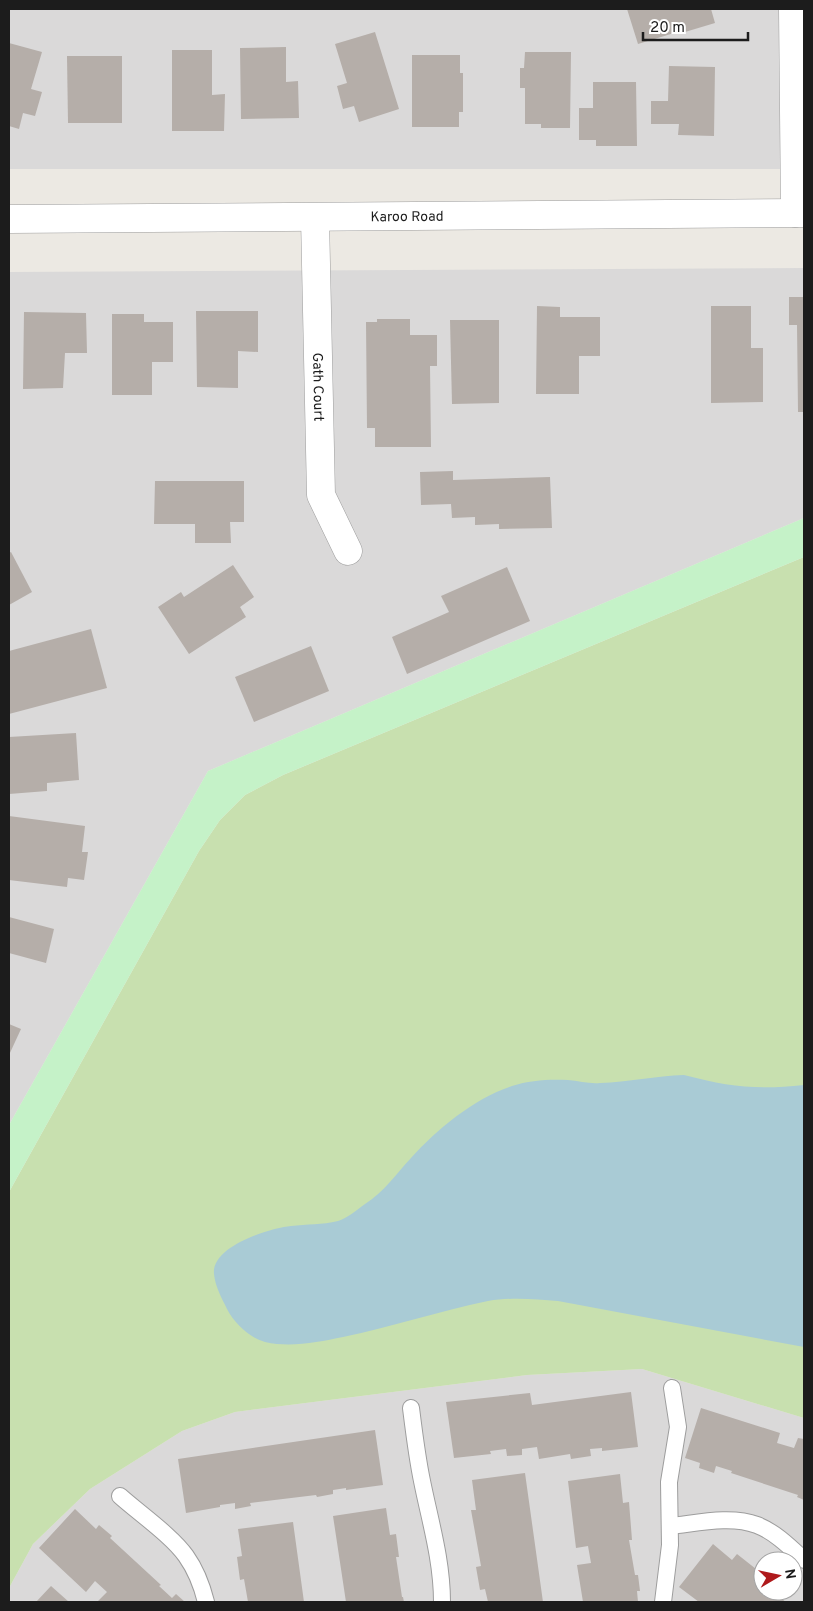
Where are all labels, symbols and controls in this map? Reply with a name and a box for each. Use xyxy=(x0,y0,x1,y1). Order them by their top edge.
scale bar xyxy=(643,10,748,42)
text: 20 m xyxy=(650,19,685,38)
street label: Karoo Road xyxy=(370,209,444,226)
street label: Gath Court xyxy=(308,352,326,422)
north arrow xyxy=(753,1551,803,1601)
text: N xyxy=(780,1568,799,1581)

